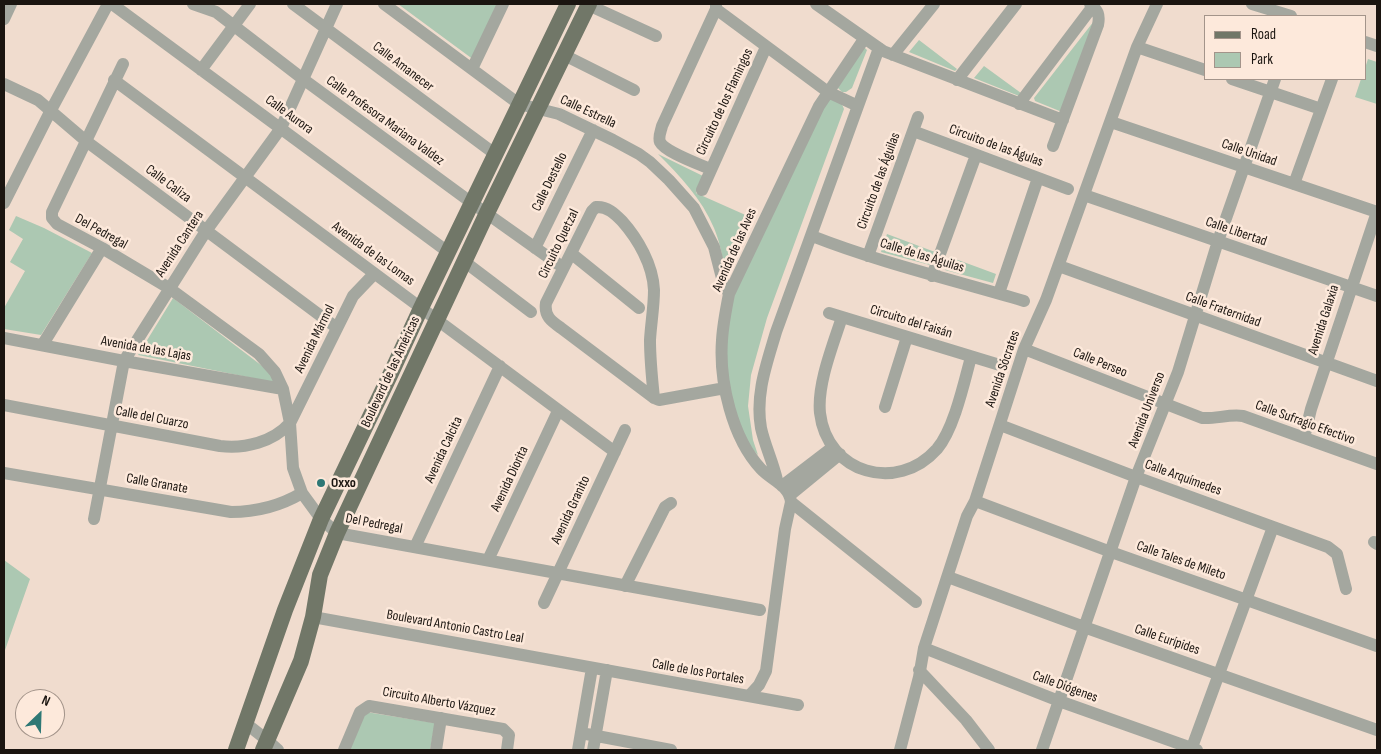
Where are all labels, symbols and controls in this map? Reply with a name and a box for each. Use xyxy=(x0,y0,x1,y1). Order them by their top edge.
legend xyxy=(1204,15,1366,80)
text: Road xyxy=(1251,25,1276,44)
street label: Calle Amanecer xyxy=(369,38,437,96)
street label: Circuito de los Flamingos xyxy=(693,46,757,158)
text: Park xyxy=(1251,50,1273,69)
street label: Calle Profesora Mariana Valdez xyxy=(323,73,447,169)
street label: Calle Aurora xyxy=(262,92,316,138)
street label: Calle Estrella xyxy=(557,92,619,132)
street label: Circuito de las Águlas xyxy=(947,121,1045,171)
street label: Circuito de las Águilas xyxy=(854,130,904,232)
street label: Calle Unidad xyxy=(1219,136,1279,170)
street label: Calle Destello xyxy=(529,150,571,214)
street label: Calle Caliza xyxy=(142,161,194,207)
street label: Avenida de las Aves xyxy=(709,206,761,294)
street label: Circuito Quetzal xyxy=(535,207,583,281)
street label: Avenida Cantera xyxy=(152,208,208,280)
street label: Del Pedregal xyxy=(72,211,130,253)
street label: Calle Libertad xyxy=(1203,214,1269,250)
street label: Avenida de las Lomas xyxy=(328,218,418,290)
street label: Calle de las Águilas xyxy=(878,235,966,277)
street label: Avenida Galaxia xyxy=(1305,283,1343,357)
street label: Calle Fraternidad xyxy=(1183,289,1263,331)
street label: Avenida Mármol xyxy=(291,302,339,376)
street label: Circuito del Faisán xyxy=(868,302,954,342)
street label: Boulevard de las Américas xyxy=(358,314,424,430)
street label: Avenida Sócrates xyxy=(982,328,1024,410)
street label: Avenida de las Lajas xyxy=(100,333,192,365)
street label: Calle Perseo xyxy=(1071,345,1129,381)
street label: Avenida Universo xyxy=(1125,370,1169,450)
street label: Calle Sufragio Efectivo xyxy=(1253,397,1357,449)
street label: Calle del Cuarzo xyxy=(114,403,190,433)
street label: Avenida Calcita xyxy=(421,414,467,486)
street label: Avenida Diorita xyxy=(488,444,532,514)
street label: Calle Arquímedes xyxy=(1142,456,1224,500)
street label: Calle Granate xyxy=(125,470,189,498)
street label: Avenida Granito xyxy=(548,473,594,547)
place label: Oxxo xyxy=(331,475,356,491)
marker: Oxxo xyxy=(315,477,327,489)
street label: Del Pedregal xyxy=(344,510,404,538)
street label: Calle Tales de Mileto xyxy=(1134,538,1228,584)
street label: Boulevard Antonio Castro Leal xyxy=(385,607,525,647)
street label: Calle Eurípides xyxy=(1132,621,1202,659)
street label: Calle de los Portales xyxy=(651,656,745,688)
street label: Calle Diógenes xyxy=(1030,667,1100,707)
street label: Circuito Alberto Vázquez xyxy=(381,684,497,720)
north arrow xyxy=(15,689,65,739)
text: N xyxy=(39,691,53,710)

